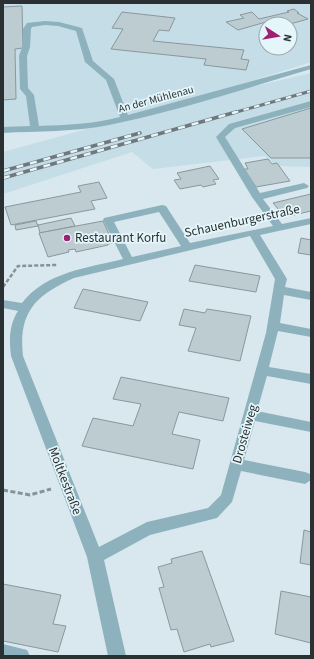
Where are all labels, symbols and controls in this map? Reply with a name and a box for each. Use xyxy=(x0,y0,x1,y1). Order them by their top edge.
north arrow xyxy=(258,16,298,56)
text: N xyxy=(279,33,295,43)
street label: An der Mühlenau xyxy=(117,82,195,116)
street label: Schauenburgerstraße xyxy=(183,200,301,242)
place label: Restaurant Korfu xyxy=(75,229,166,247)
marker: Restaurant Korfu xyxy=(62,233,72,243)
street label: Drosteiweg xyxy=(228,402,262,466)
street label: Moltkestraße xyxy=(44,445,86,517)

